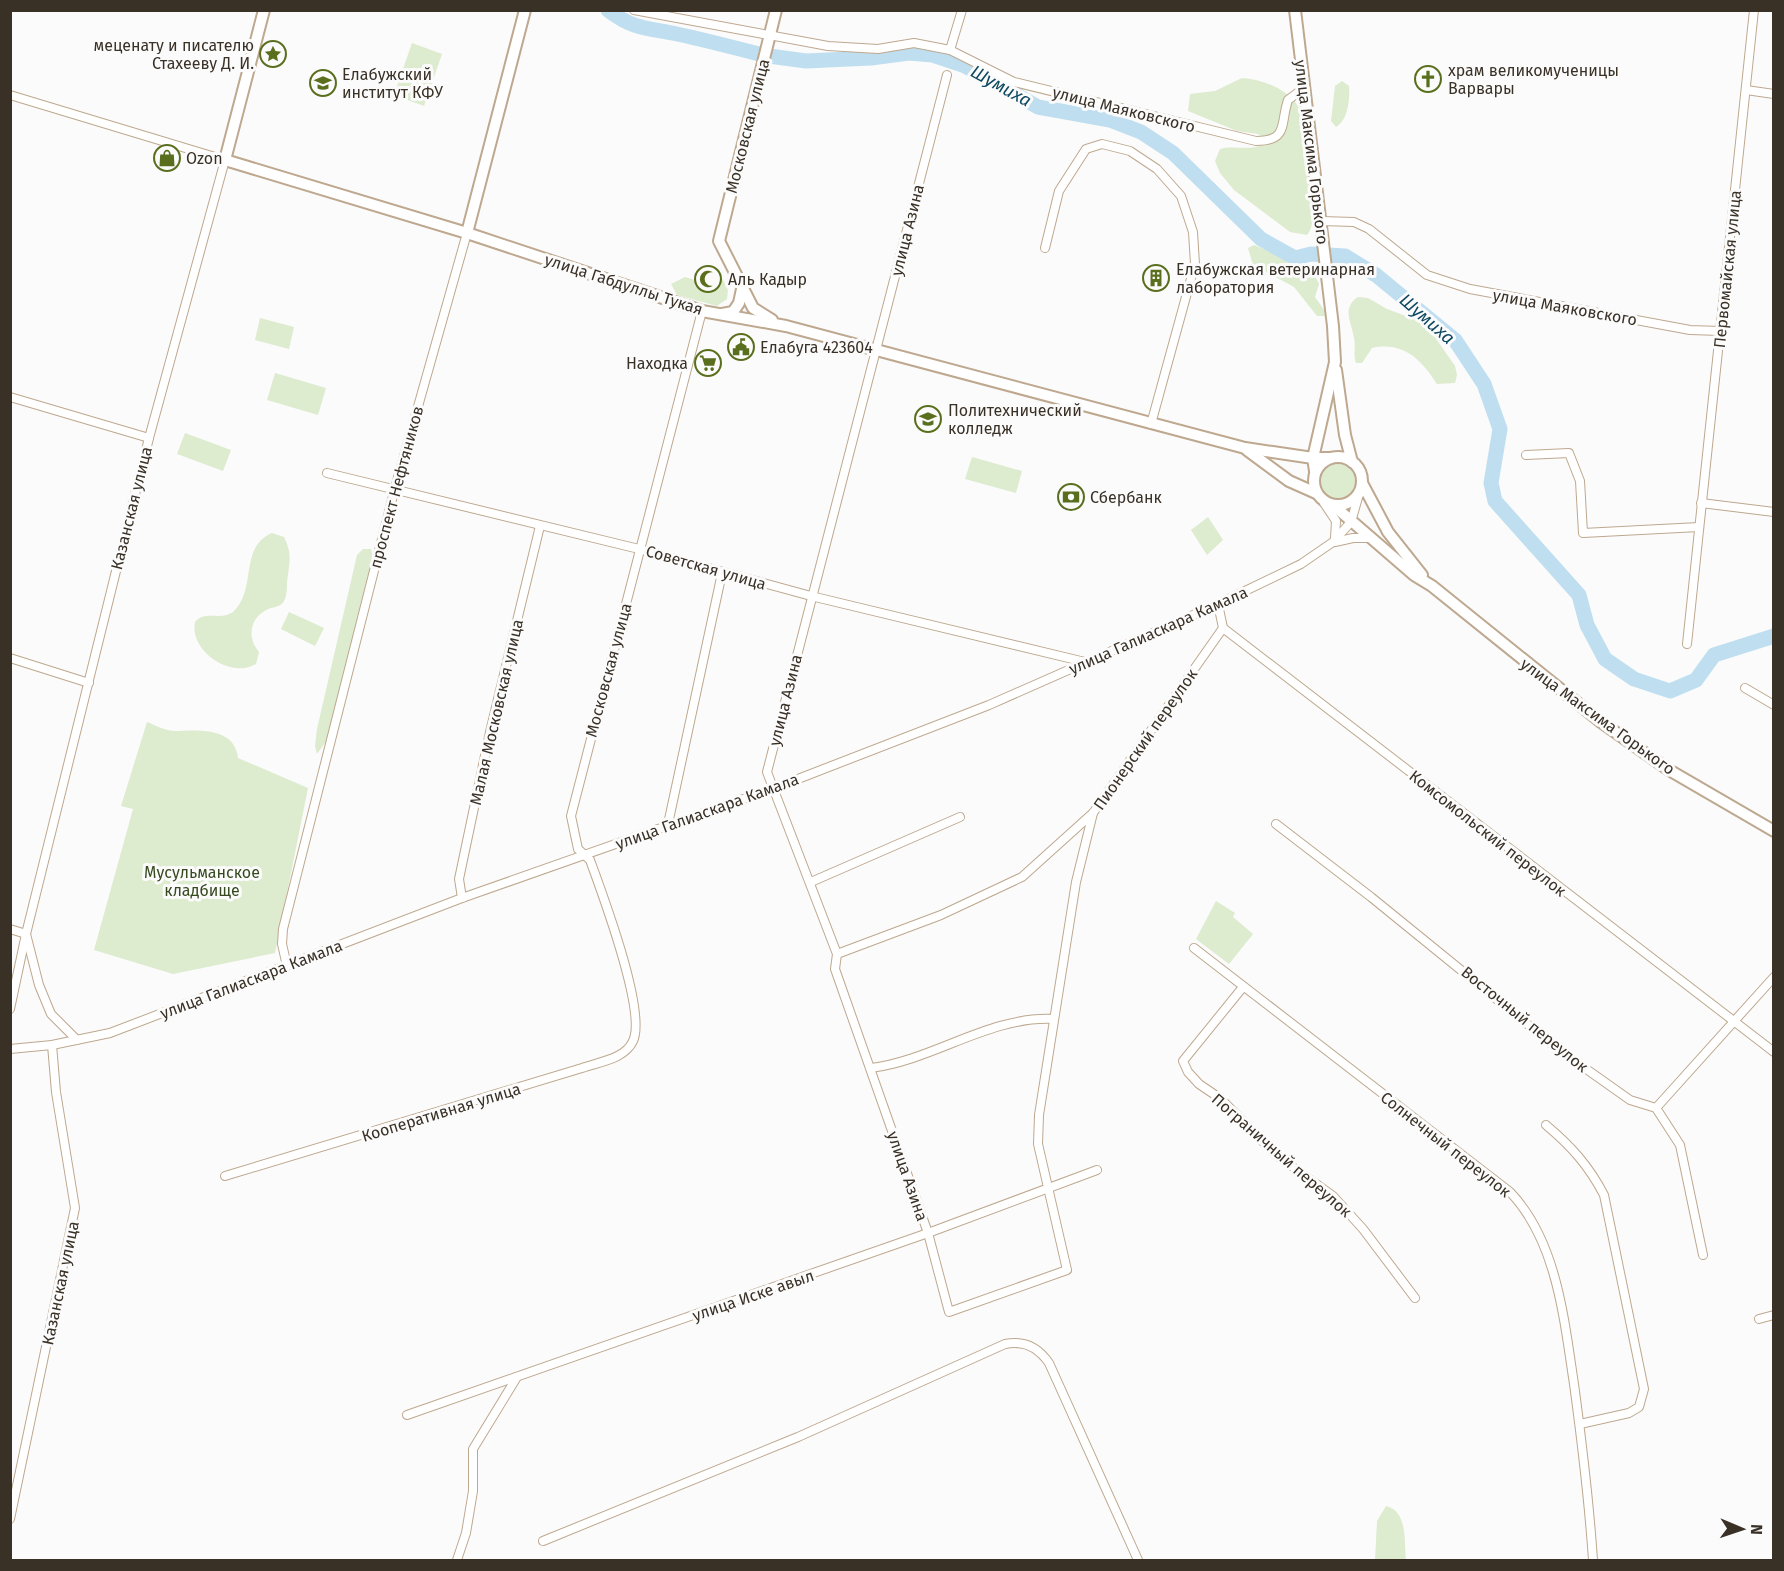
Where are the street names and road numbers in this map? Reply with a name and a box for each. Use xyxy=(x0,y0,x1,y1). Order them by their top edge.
street label: Московская улица xyxy=(722,57,773,195)
street label: улица Максима Горького xyxy=(1291,59,1332,246)
street label: улица Маяковского xyxy=(1051,83,1197,136)
street label: улица Азина xyxy=(887,182,928,278)
street label: Первомайская улица xyxy=(1710,189,1745,349)
street label: улица Габдуллы Тукая xyxy=(542,250,705,319)
street label: улица Маяковского xyxy=(1491,285,1639,330)
street label: проспект Нефтяников xyxy=(366,404,427,570)
street label: Казанская улица xyxy=(107,445,156,572)
street label: Советская улица xyxy=(644,541,768,594)
street label: улица Галиаскара Камала xyxy=(1066,582,1251,679)
street label: Московская улица xyxy=(581,601,636,739)
street label: Малая Московская улица xyxy=(466,617,527,807)
street label: улица Азина xyxy=(765,652,806,748)
street label: улица Максима Горького xyxy=(1517,654,1679,779)
street label: Пионерский переулок xyxy=(1090,665,1202,813)
street label: Комсомольский переулок xyxy=(1406,766,1570,901)
street label: улица Галиаскара Камала xyxy=(613,769,801,854)
street label: улица Галиаскара Камала xyxy=(157,936,345,1023)
street label: Восточный переулок xyxy=(1457,962,1592,1077)
street label: Кооперативная улица xyxy=(359,1079,523,1146)
street label: Солнечный переулок xyxy=(1377,1088,1515,1202)
street label: Пограничный переулок xyxy=(1208,1090,1356,1222)
street label: улица Азина xyxy=(883,1129,932,1224)
street label: Казанская улица xyxy=(38,1219,83,1347)
street label: улица Иске авыл xyxy=(690,1266,816,1325)

